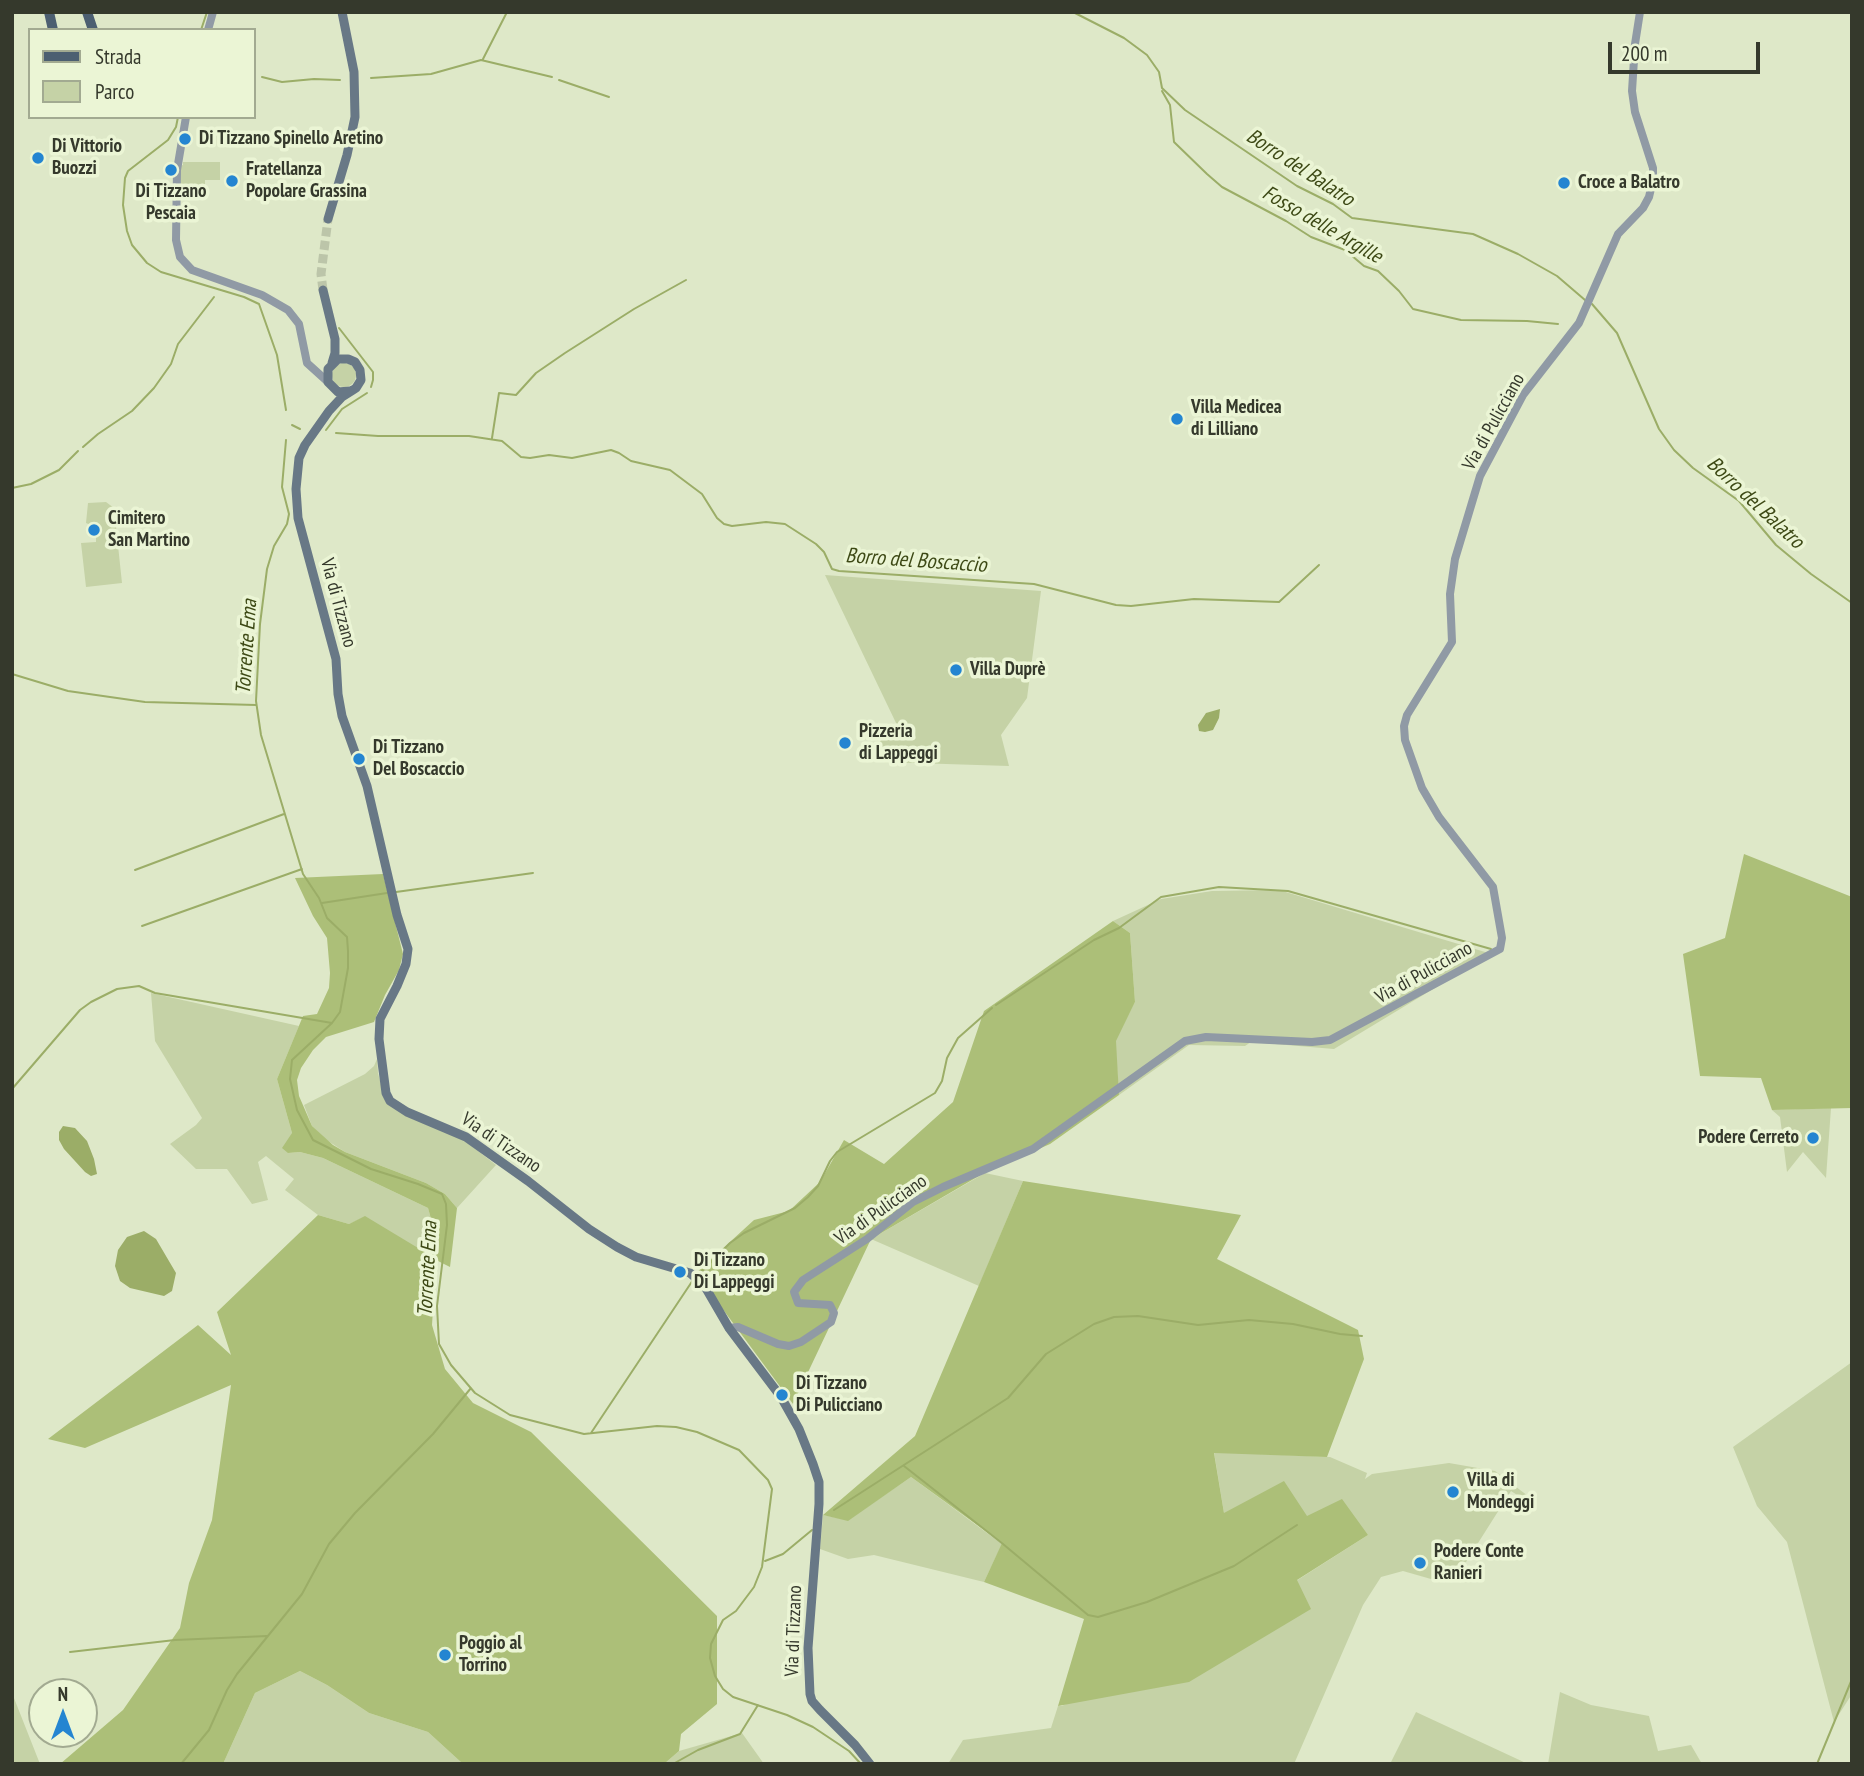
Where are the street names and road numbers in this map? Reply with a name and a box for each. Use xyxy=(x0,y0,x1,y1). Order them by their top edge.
street label: Via di Pulicciano xyxy=(1458,370,1530,474)
street label: Via di Tizzano xyxy=(315,556,361,650)
street label: Via di Pulicciano xyxy=(1372,937,1476,1009)
street label: Via di Tizzano xyxy=(457,1108,545,1178)
street label: Via di Pulicciano xyxy=(831,1170,931,1250)
street label: Via di Tizzano xyxy=(781,1585,807,1677)

